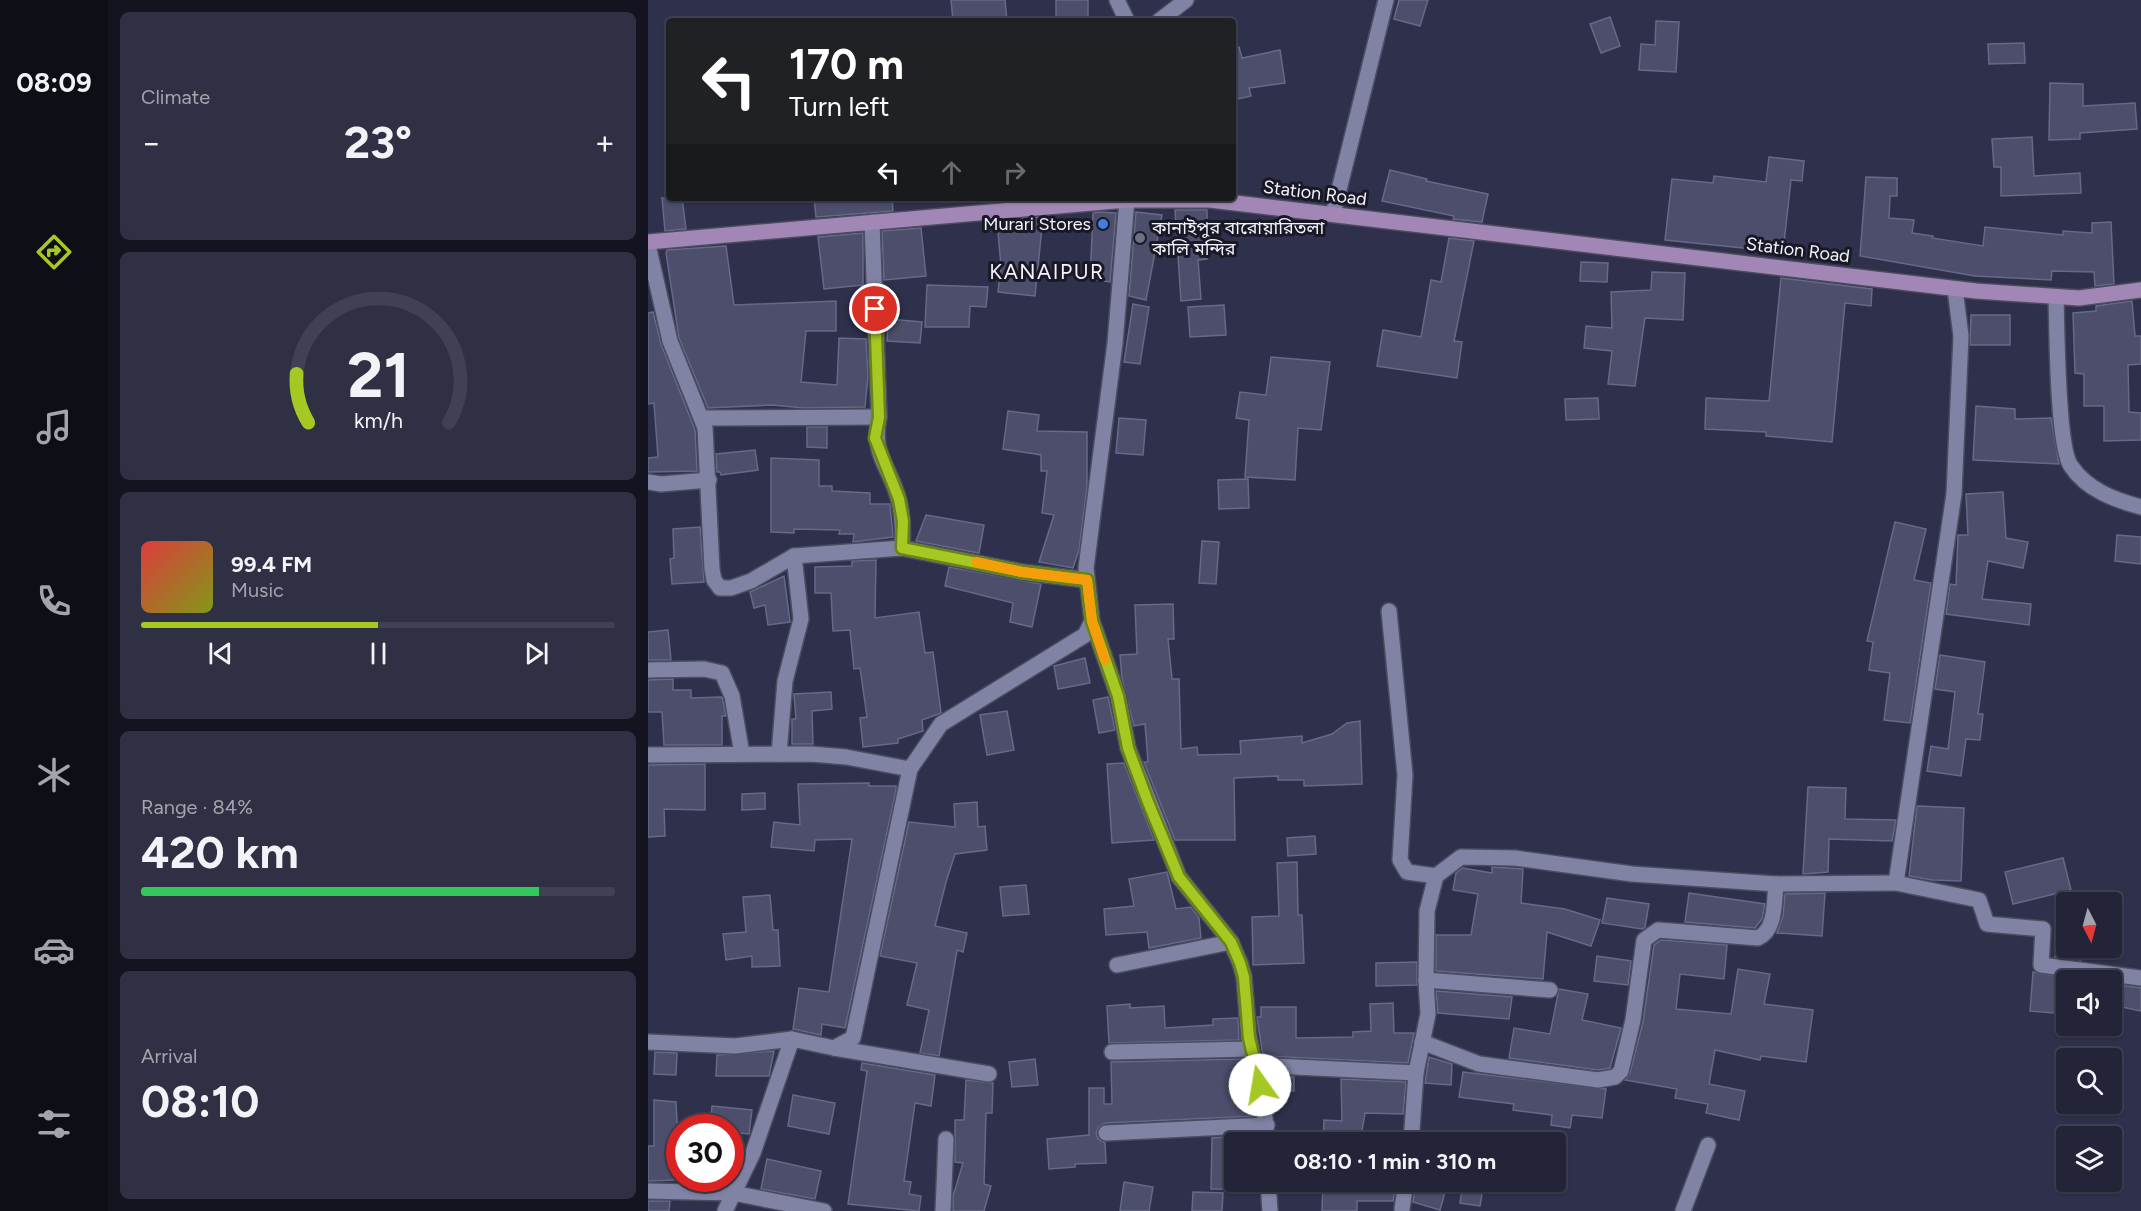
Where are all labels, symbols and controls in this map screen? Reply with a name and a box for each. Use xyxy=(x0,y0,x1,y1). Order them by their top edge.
text: 170 m xyxy=(789,39,904,90)
icon: left xyxy=(690,42,768,120)
text: 08:09 xyxy=(16,66,92,99)
text: Climate xyxy=(141,85,210,109)
text: Turn left xyxy=(789,90,889,123)
text: 23° xyxy=(344,115,412,169)
text: − xyxy=(141,123,162,162)
text: + xyxy=(594,123,615,162)
icon: left xyxy=(872,156,905,189)
icon: ahead xyxy=(935,156,968,189)
icon: right xyxy=(998,156,1031,189)
street label: Station Road xyxy=(1262,176,1368,210)
place label: Murari Stores xyxy=(983,213,1091,235)
marker: Murari Stores xyxy=(1096,217,1110,231)
place label: কানাইপুর বারোয়ারিতলা কালি মন্দির xyxy=(1151,217,1325,260)
icon: directions xyxy=(33,231,75,273)
marker: কানাইপুর বারোয়ারিতলা কালি মন্দির xyxy=(1133,231,1147,245)
street label: Station Road xyxy=(1745,233,1851,267)
district label: KANAIPUR xyxy=(989,259,1105,284)
pin xyxy=(849,283,900,334)
icon: arrive xyxy=(858,292,891,325)
text: 21 xyxy=(347,338,409,413)
icon: music xyxy=(33,406,75,448)
text: km/h xyxy=(354,408,402,433)
text: 99.4 FM xyxy=(231,551,312,578)
text: Music xyxy=(231,578,284,602)
icon: phone xyxy=(33,580,75,622)
icon: previous xyxy=(204,637,237,670)
icon: pause xyxy=(362,637,395,670)
icon: next xyxy=(520,637,553,670)
icon: climate xyxy=(33,754,75,796)
text: Range · 84% xyxy=(141,795,253,819)
text: 420 km xyxy=(141,825,299,879)
north arrow xyxy=(2056,892,2122,958)
map controls xyxy=(2056,892,2122,1192)
icon: car xyxy=(33,929,75,971)
button: sound xyxy=(2056,970,2122,1036)
text: Arrival xyxy=(141,1044,197,1068)
button: search xyxy=(2056,1048,2122,1114)
position arrow xyxy=(1228,1053,1292,1117)
text: 08:10 xyxy=(141,1074,259,1128)
icon: filters xyxy=(33,1103,75,1145)
speed limit sign: 30 xyxy=(666,1114,744,1192)
button: layers xyxy=(2056,1126,2122,1192)
text: 08:10 · 1 min · 310 m xyxy=(1294,1148,1496,1175)

